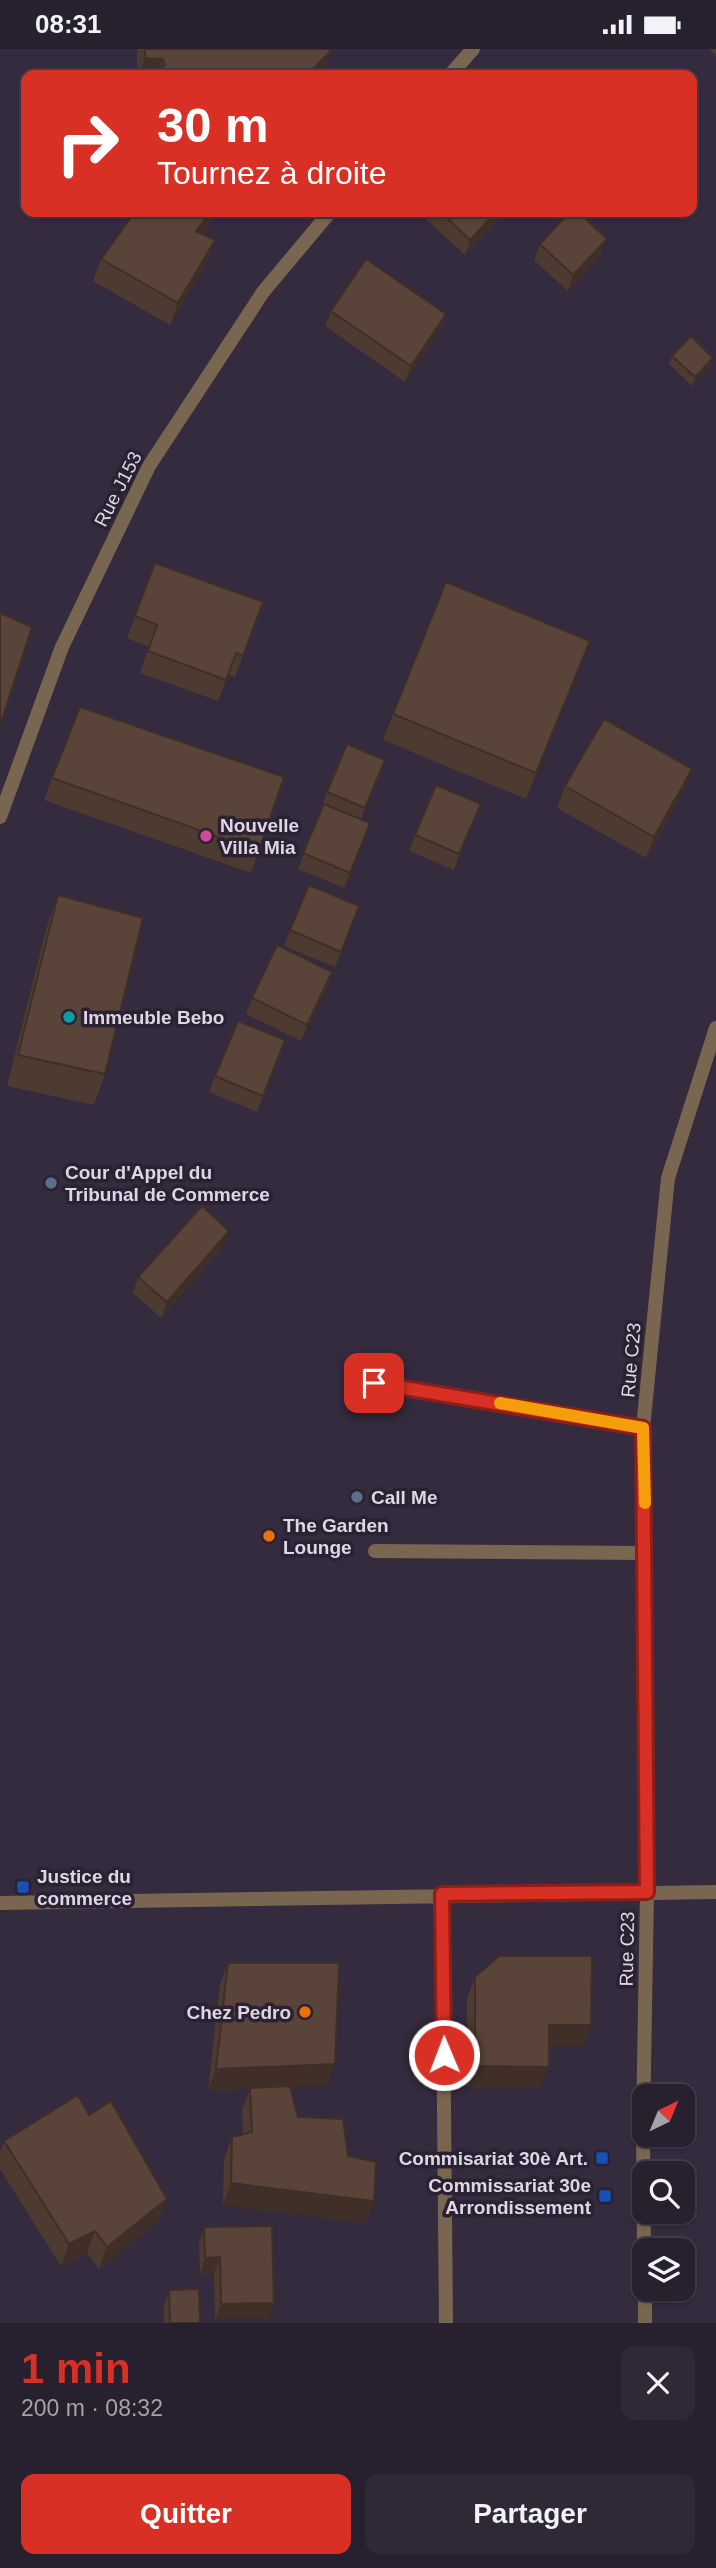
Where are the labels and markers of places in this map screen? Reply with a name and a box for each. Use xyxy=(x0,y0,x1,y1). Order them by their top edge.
place label: Nouvelle Villa Mia xyxy=(220,815,299,858)
marker: Nouvelle Villa Mia xyxy=(198,828,214,844)
place label: Immeuble Bebo xyxy=(83,1007,224,1028)
marker: Immeuble Bebo xyxy=(61,1009,77,1025)
place label: Cour d'Appel du Tribunal de Commerce xyxy=(65,1162,270,1205)
marker: Cour d'Appel du Tribunal de Commerce xyxy=(43,1175,59,1191)
pin xyxy=(344,1353,404,1413)
place label: Call Me xyxy=(371,1487,438,1508)
marker: Call Me xyxy=(349,1489,365,1505)
place label: The Garden Lounge xyxy=(283,1515,389,1558)
marker: The Garden Lounge xyxy=(261,1528,277,1544)
place label: Justice du commerce xyxy=(37,1866,132,1909)
marker: Justice du commerce xyxy=(15,1879,31,1895)
place label: Chez Pedro xyxy=(186,2002,291,2023)
marker: Chez Pedro xyxy=(297,2004,313,2020)
place label: Commisariat 30è Art. xyxy=(399,2148,588,2169)
marker: Commisariat 30è Art. xyxy=(594,2150,610,2166)
place label: Commissariat 30e Arrondissement xyxy=(428,2175,592,2218)
marker: Commissariat 30e Arrondissement xyxy=(597,2188,613,2204)

